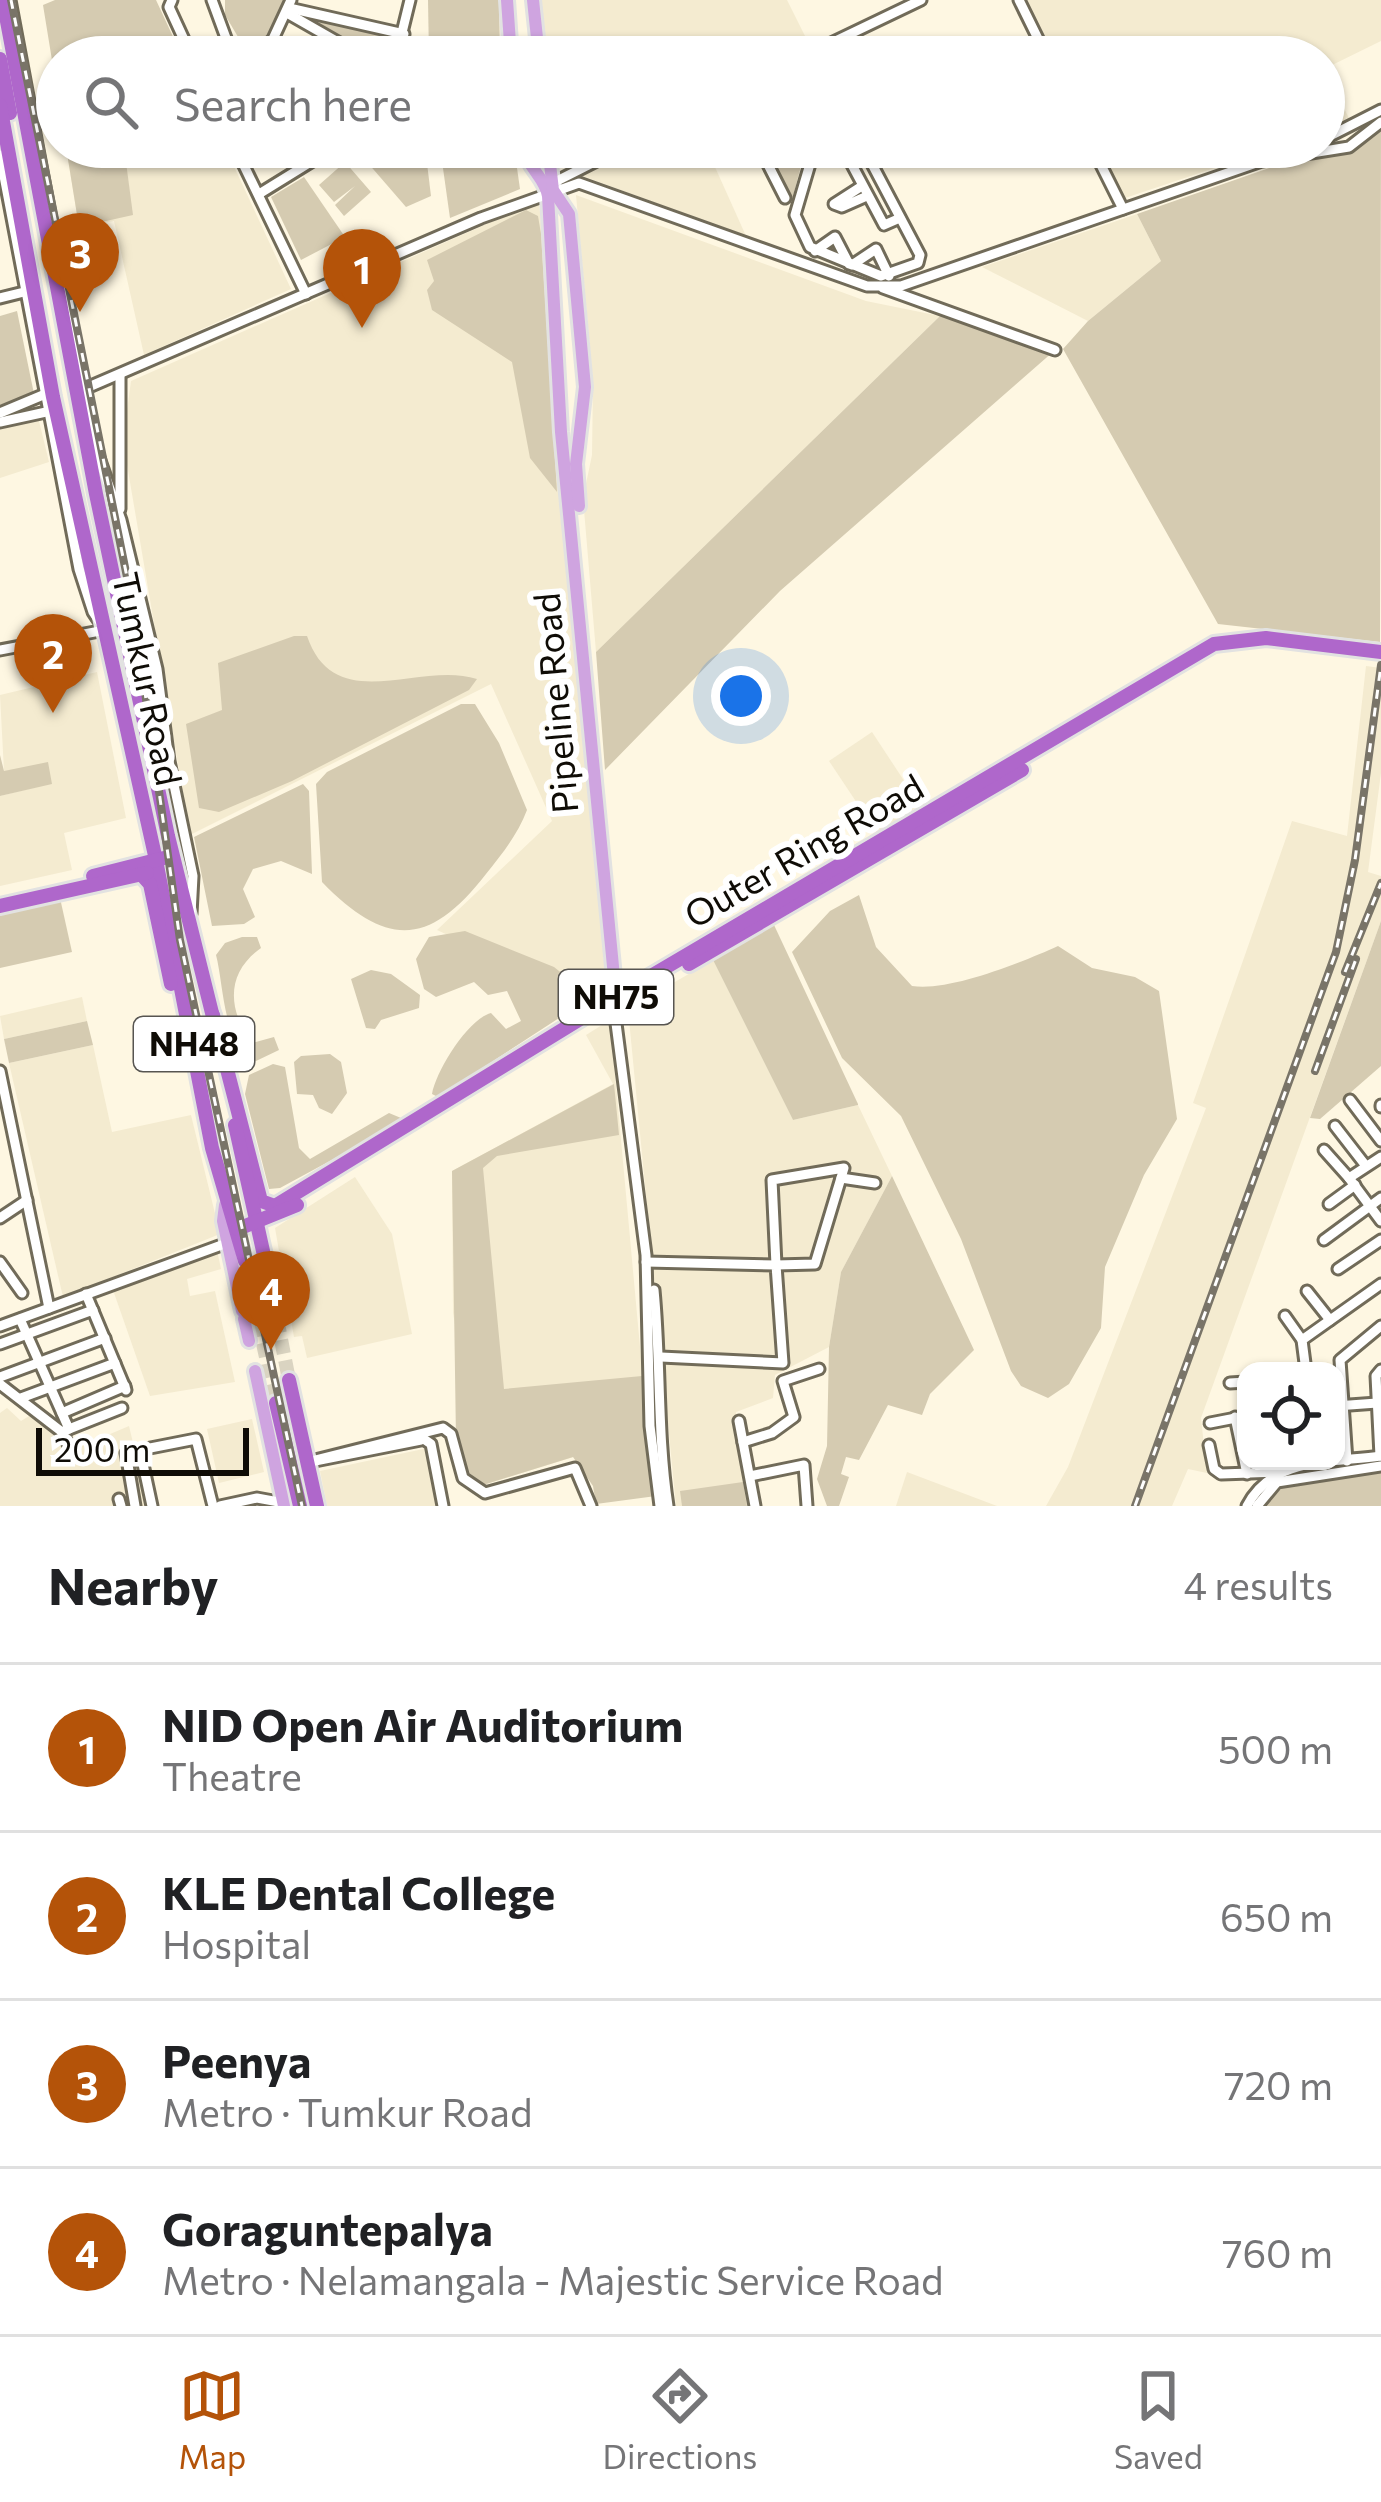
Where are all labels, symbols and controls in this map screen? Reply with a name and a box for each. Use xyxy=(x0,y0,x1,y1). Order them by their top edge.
search box xyxy=(36,36,1345,168)
icon: search xyxy=(78,69,144,135)
text: Search here xyxy=(174,75,412,130)
pin: 3 xyxy=(41,213,119,312)
pin: 1 xyxy=(323,229,401,328)
street label: Tumkur Road xyxy=(105,568,193,789)
street label: Pipeline Road xyxy=(522,591,586,815)
pin: 2 xyxy=(14,614,92,713)
your location xyxy=(711,666,771,726)
street label: Outer Ring Road xyxy=(676,763,930,936)
road number: NH75 xyxy=(559,970,673,1024)
road number: NH48 xyxy=(134,1017,254,1071)
pin: 4 xyxy=(232,1251,310,1350)
map controls xyxy=(1237,1362,1345,1470)
button: locate xyxy=(1237,1362,1345,1470)
scale bar xyxy=(36,1422,249,1475)
text: 200 m xyxy=(54,1428,150,1469)
text: Nearby xyxy=(48,1553,218,1616)
text: 4 results xyxy=(1183,1560,1333,1608)
text: NID Open Air Auditorium xyxy=(162,1696,683,1751)
text: 1 xyxy=(78,1724,96,1772)
text: 500 m xyxy=(1218,1724,1333,1772)
text: Theatre xyxy=(162,1751,302,1799)
text: KLE Dental College xyxy=(162,1864,555,1919)
text: 2 xyxy=(76,1892,98,1940)
text: 650 m xyxy=(1220,1892,1333,1940)
text: Hospital xyxy=(162,1919,311,1967)
text: Peenya xyxy=(162,2032,311,2087)
text: 3 xyxy=(76,2060,98,2108)
text: 720 m xyxy=(1224,2060,1333,2108)
text: Metro · Tumkur Road xyxy=(162,2087,532,2135)
text: Goraguntepalya xyxy=(162,2200,493,2255)
text: 4 xyxy=(75,2228,99,2276)
text: 760 m xyxy=(1222,2228,1333,2276)
text: Metro · Nelamangala - Majestic Service Road xyxy=(162,2255,944,2303)
tab: Map xyxy=(178,2363,246,2476)
tab: Directions xyxy=(603,2363,757,2476)
tab: Saved xyxy=(1114,2363,1203,2476)

